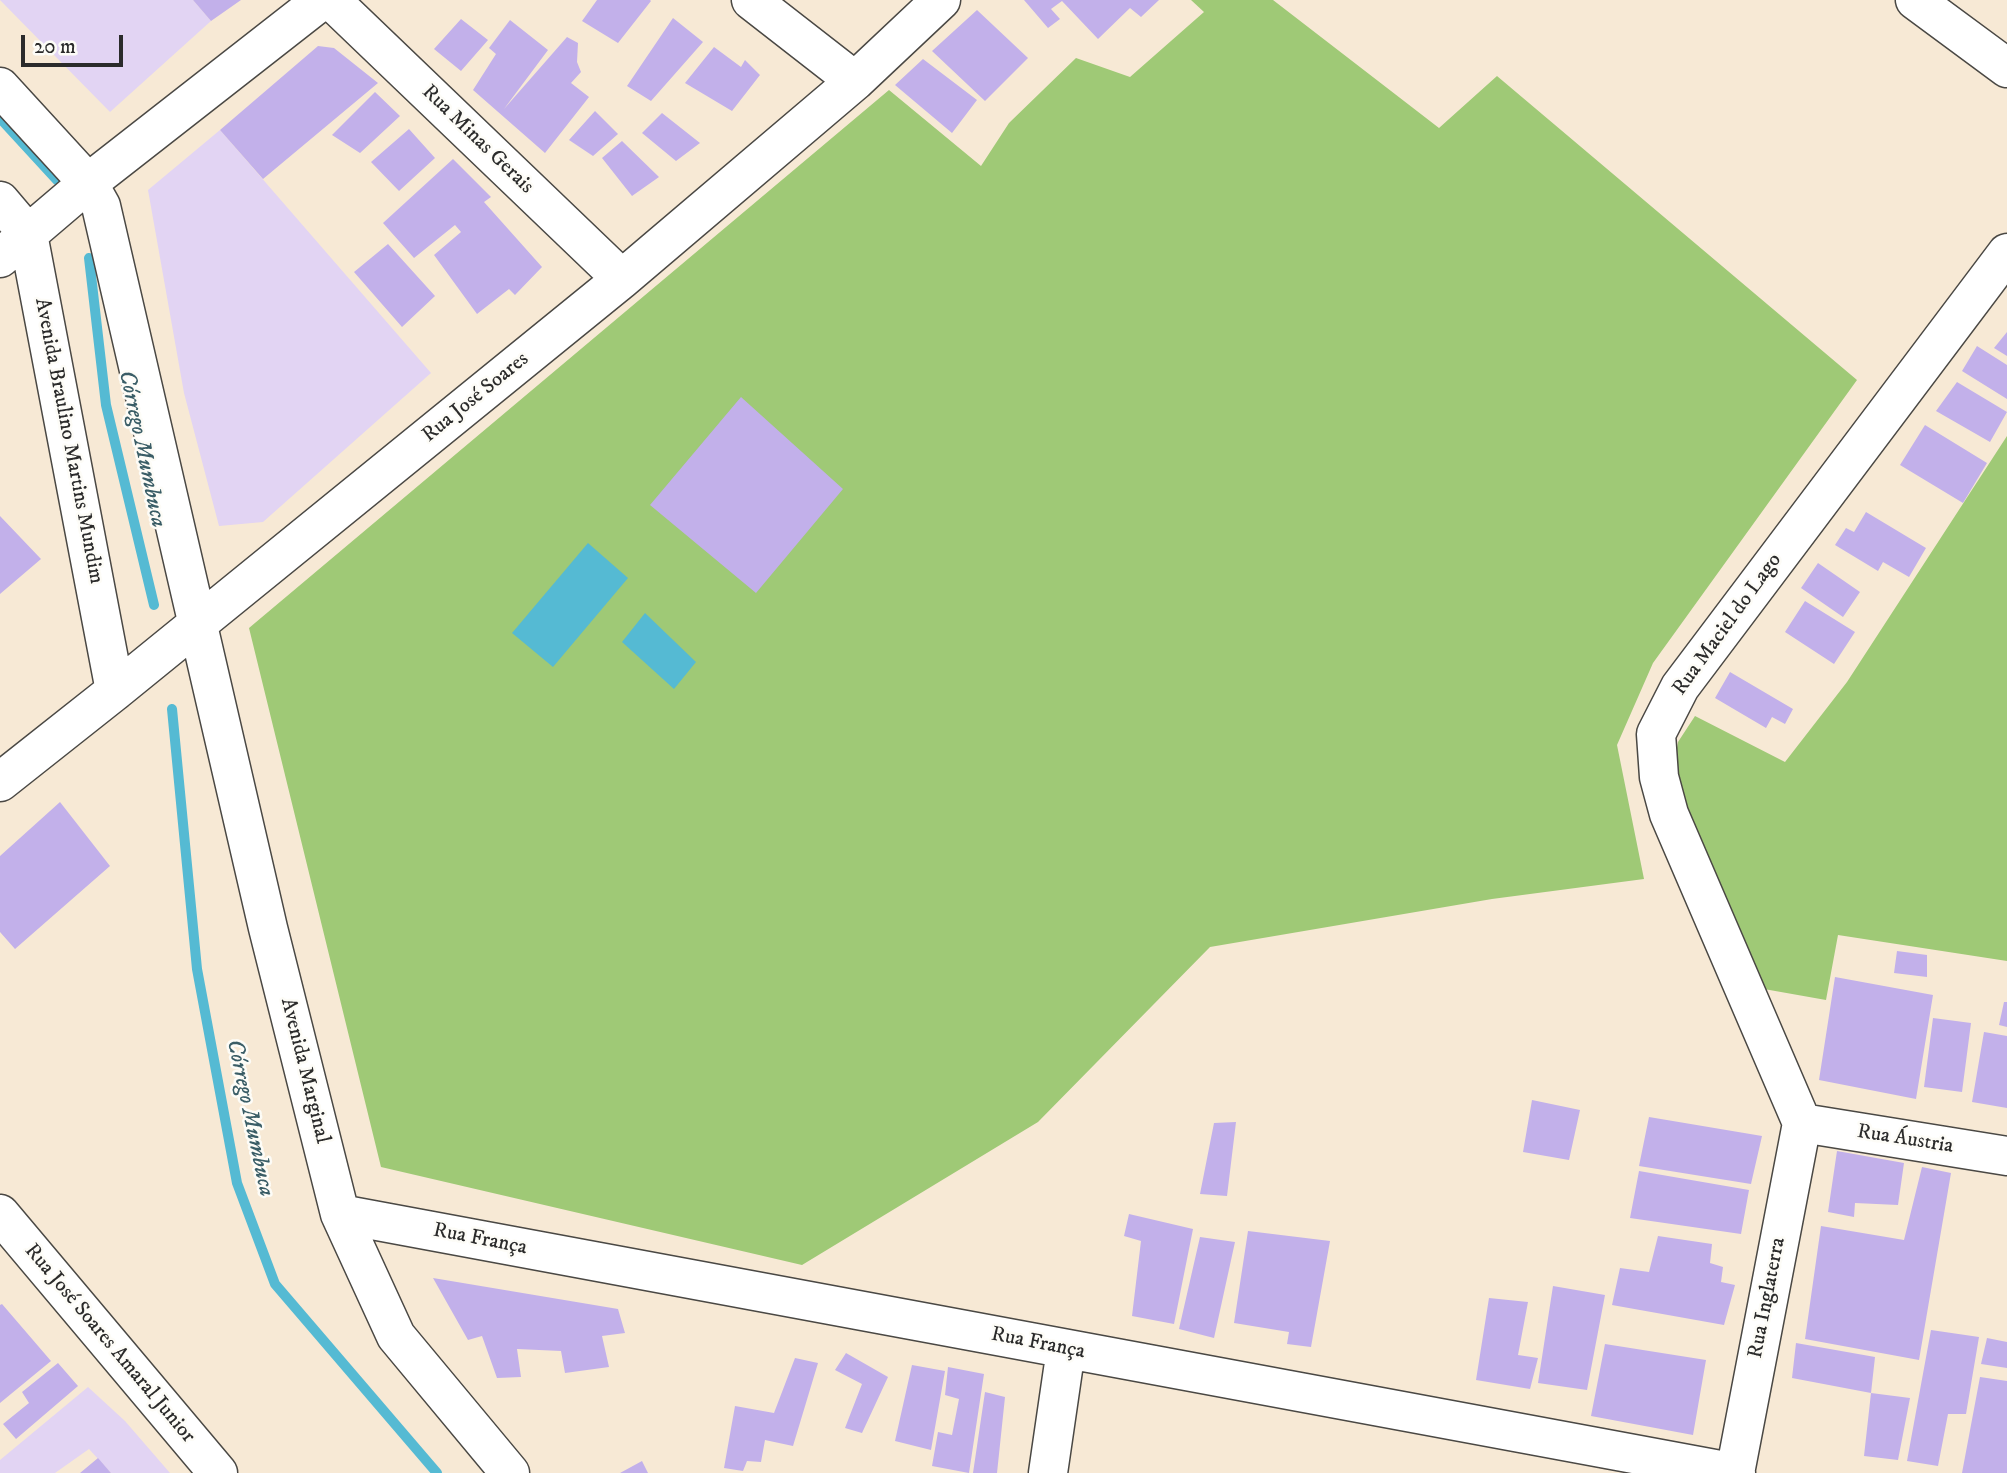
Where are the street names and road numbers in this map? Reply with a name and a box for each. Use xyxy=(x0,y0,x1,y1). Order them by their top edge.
street label: Rua Minas Gerais xyxy=(416,80,538,200)
street label: Avenida Braulino Martins Mundim xyxy=(28,296,108,586)
street label: Rua José Soares xyxy=(418,347,534,449)
street label: Rua Maciel do Lago xyxy=(1668,549,1788,701)
street label: Avenida Marginal xyxy=(274,996,334,1146)
street label: Rua Áustria xyxy=(1855,1120,1955,1160)
street label: Rua França xyxy=(431,1219,529,1261)
street label: Rua Inglaterra xyxy=(1744,1235,1792,1361)
street label: Rua José Soares Amaral Junior xyxy=(18,1239,200,1449)
street label: Rua França xyxy=(989,1323,1087,1365)

